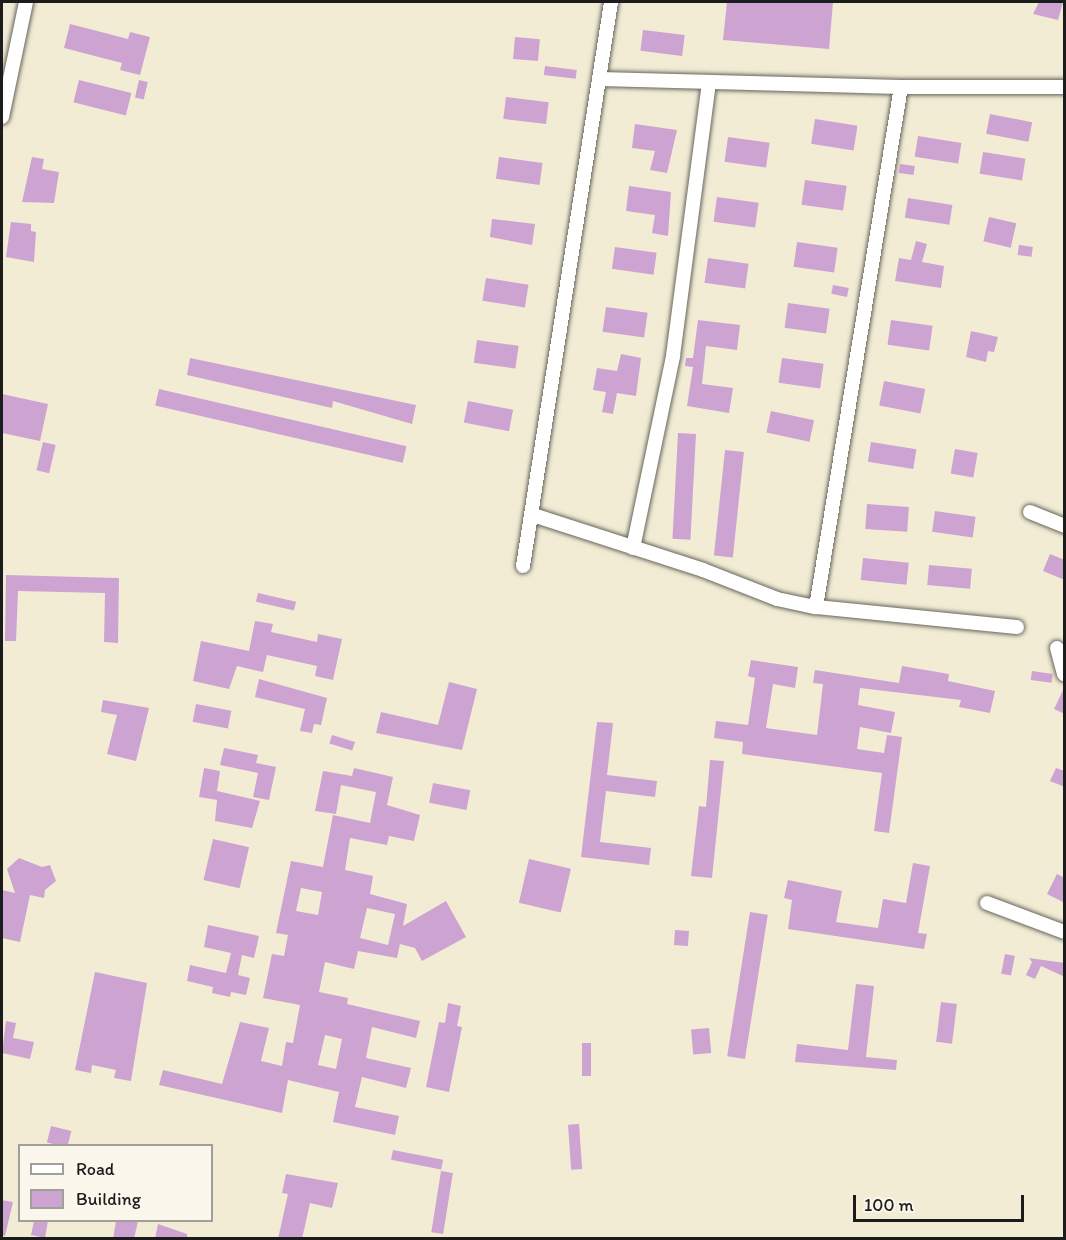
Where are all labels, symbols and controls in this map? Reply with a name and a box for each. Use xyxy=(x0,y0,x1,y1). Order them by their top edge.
legend xyxy=(18,1144,213,1222)
text: Road xyxy=(76,1158,115,1180)
scale bar xyxy=(856,1183,1027,1221)
text: Building xyxy=(76,1188,141,1210)
text: 100 m xyxy=(864,1194,914,1216)

